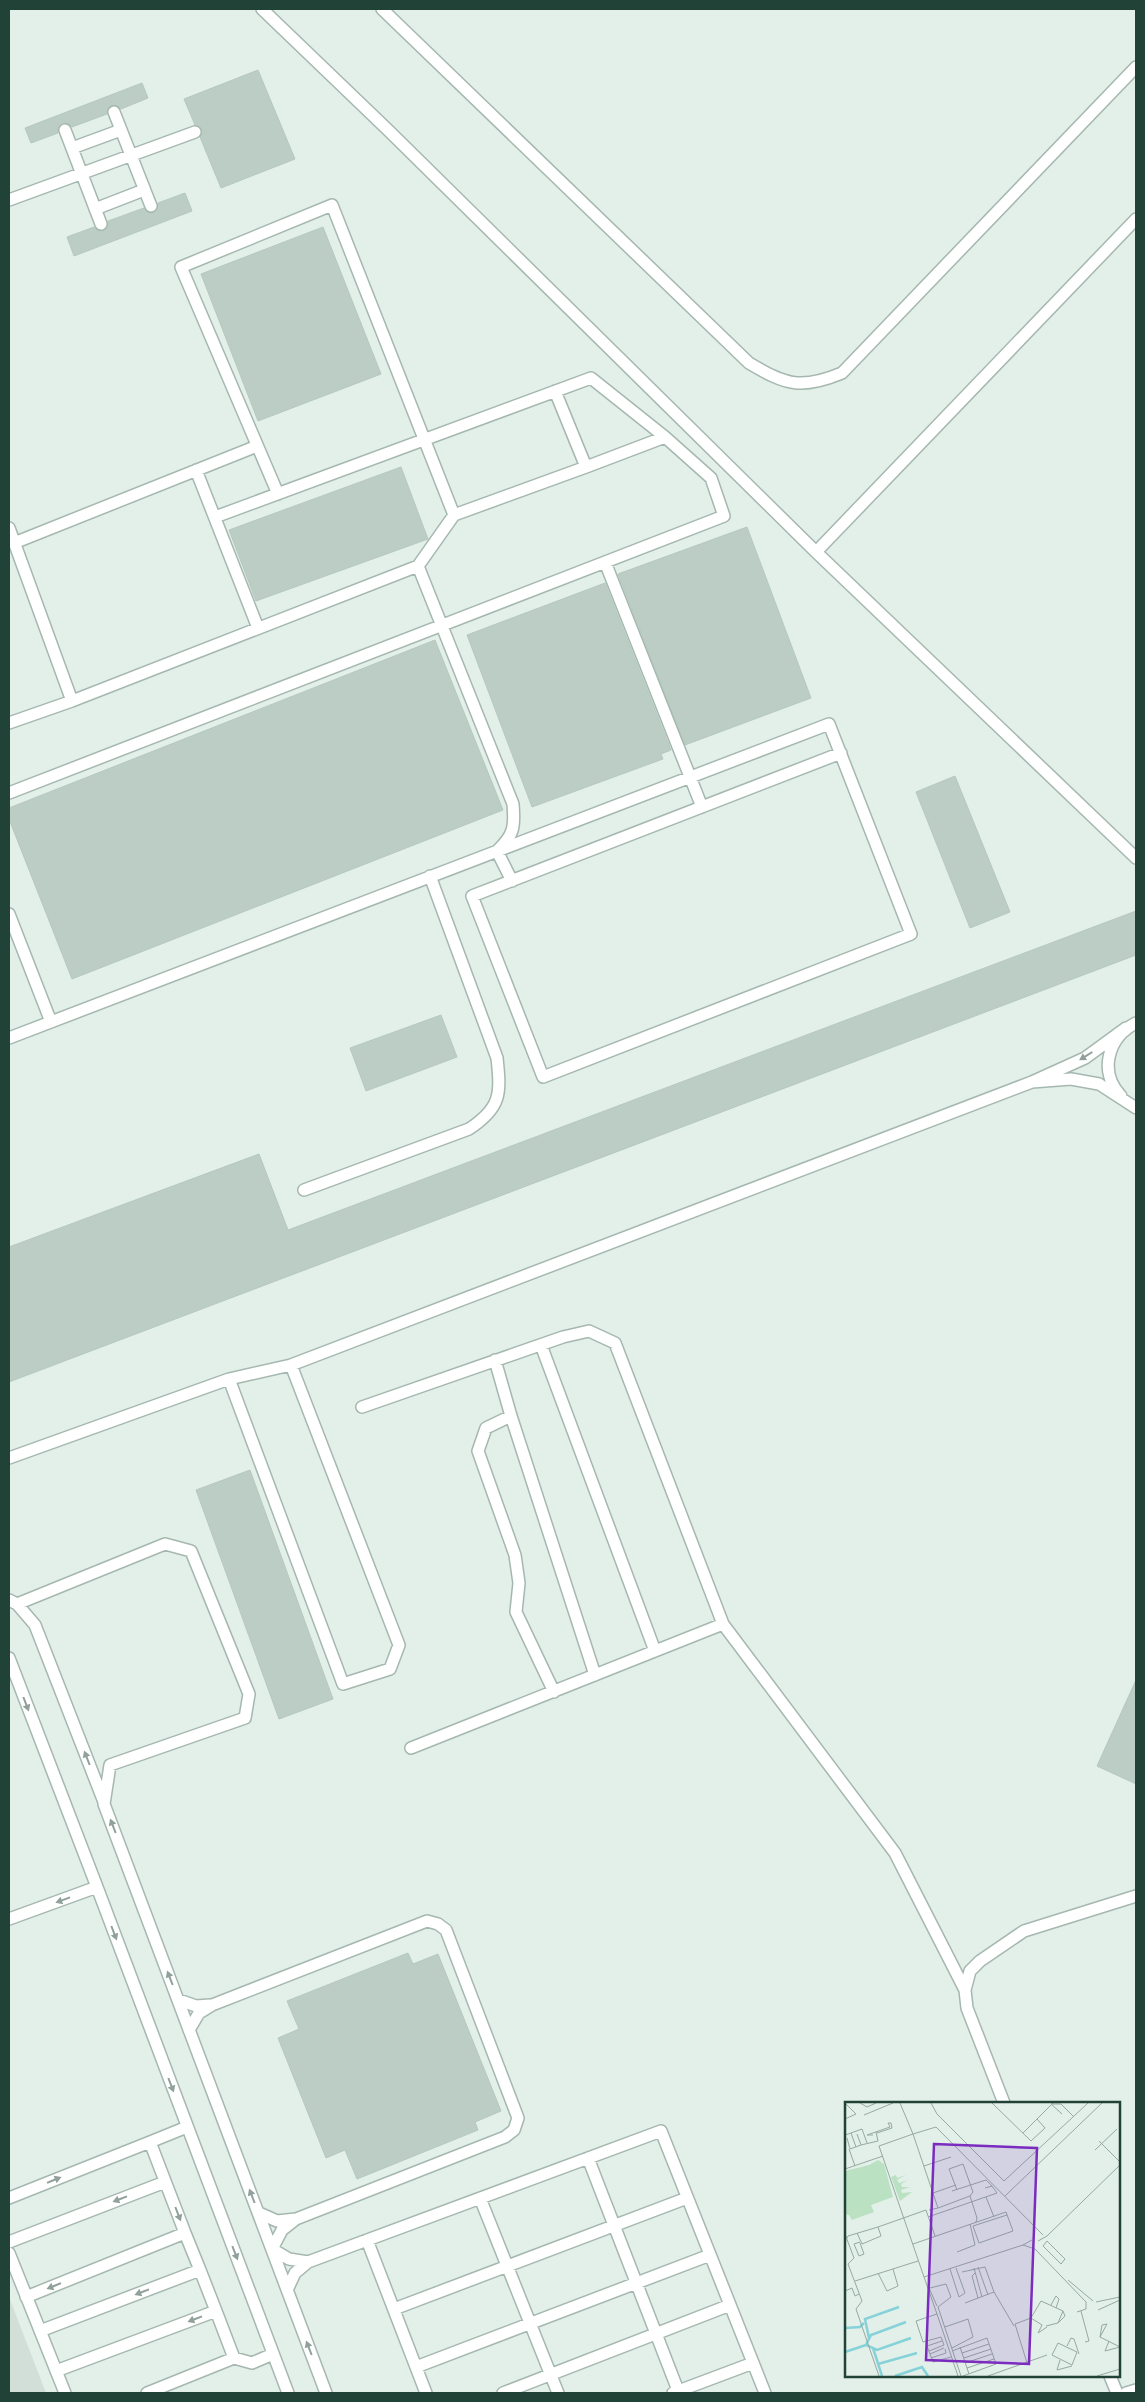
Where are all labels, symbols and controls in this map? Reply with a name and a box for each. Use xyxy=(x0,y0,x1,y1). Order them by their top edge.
one-way arrow xyxy=(1080,1051,1093,1060)
one-way arrow xyxy=(23,1697,31,1711)
one-way arrow xyxy=(82,1751,90,1765)
one-way arrow xyxy=(109,1818,117,1833)
one-way arrow xyxy=(55,1897,70,1904)
one-way arrow xyxy=(110,1926,118,1941)
one-way arrow xyxy=(166,1970,174,1985)
one-way arrow xyxy=(167,2078,175,2093)
inset map xyxy=(845,2102,1120,2377)
one-way arrow xyxy=(47,2176,62,2184)
one-way arrow xyxy=(248,2188,255,2203)
one-way arrow xyxy=(112,2195,127,2203)
one-way arrow xyxy=(174,2207,182,2222)
one-way arrow xyxy=(232,2246,239,2261)
one-way arrow xyxy=(46,2282,61,2290)
one-way arrow xyxy=(135,2289,150,2296)
one-way arrow xyxy=(188,2316,203,2323)
one-way arrow xyxy=(305,2340,312,2355)

